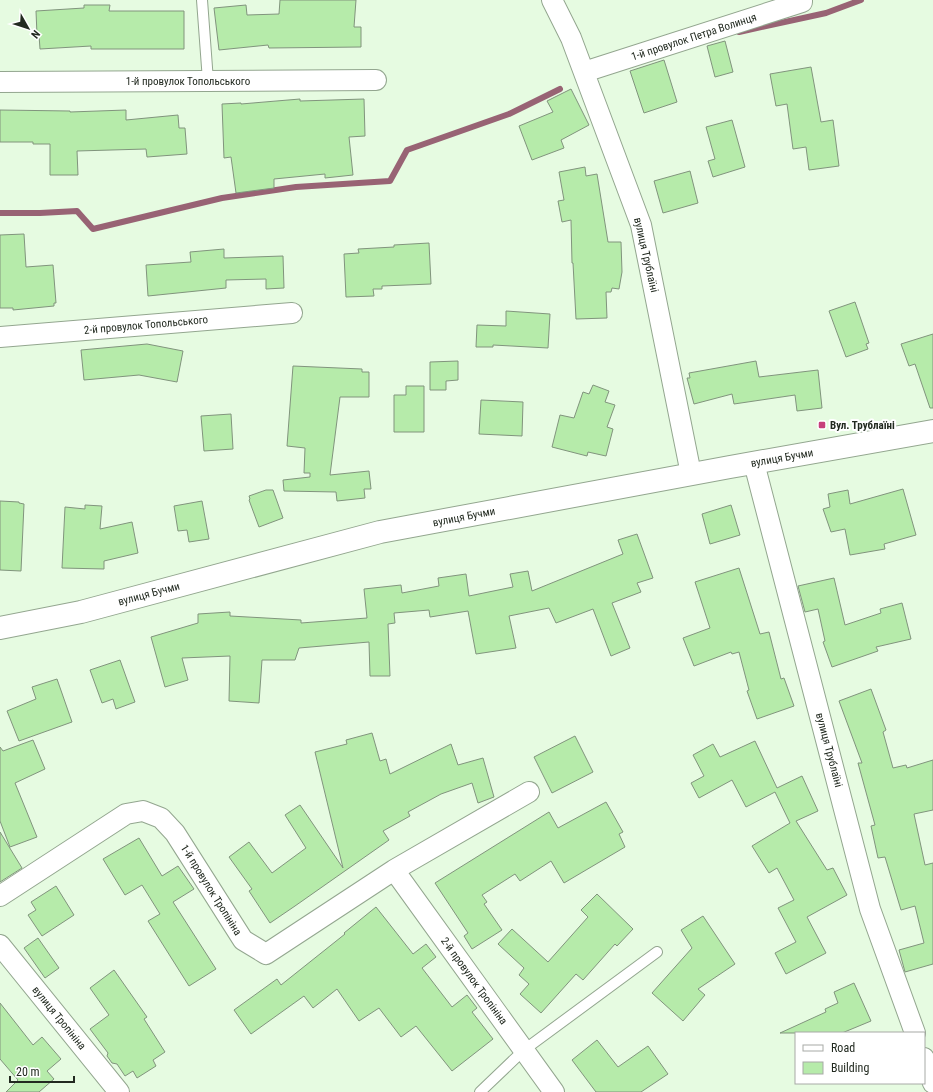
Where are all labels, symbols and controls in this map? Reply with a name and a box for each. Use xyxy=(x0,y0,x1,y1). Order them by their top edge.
north arrow xyxy=(8,8,48,48)
street label: 1-й провулок Петра Волинця xyxy=(630,11,758,63)
text: N xyxy=(28,27,43,41)
street label: 1-й провулок Топольського xyxy=(126,75,251,88)
street label: вулиця Трублаїні xyxy=(631,216,661,294)
street label: 2-й провулок Топольського xyxy=(83,313,209,337)
place label: Вул. Трублаїні xyxy=(830,419,895,432)
marker: Вул. Трублаїні xyxy=(817,420,827,430)
street label: вулиця Бучми xyxy=(750,446,814,470)
street label: вулиця Бучми xyxy=(432,505,496,529)
street label: вулиця Бучми xyxy=(117,580,181,608)
street label: вулиця Трублаїні xyxy=(813,711,845,789)
street label: 1-й провулок Тропініна xyxy=(178,842,244,938)
street label: 2-й провулок Тропініна xyxy=(438,935,510,1027)
street label: вулиця Тропініна xyxy=(29,984,89,1052)
legend xyxy=(795,1032,925,1084)
text: Road xyxy=(831,1041,855,1055)
scale bar xyxy=(10,1058,74,1084)
text: Building xyxy=(831,1061,869,1075)
text: 20 m xyxy=(16,1065,40,1079)

